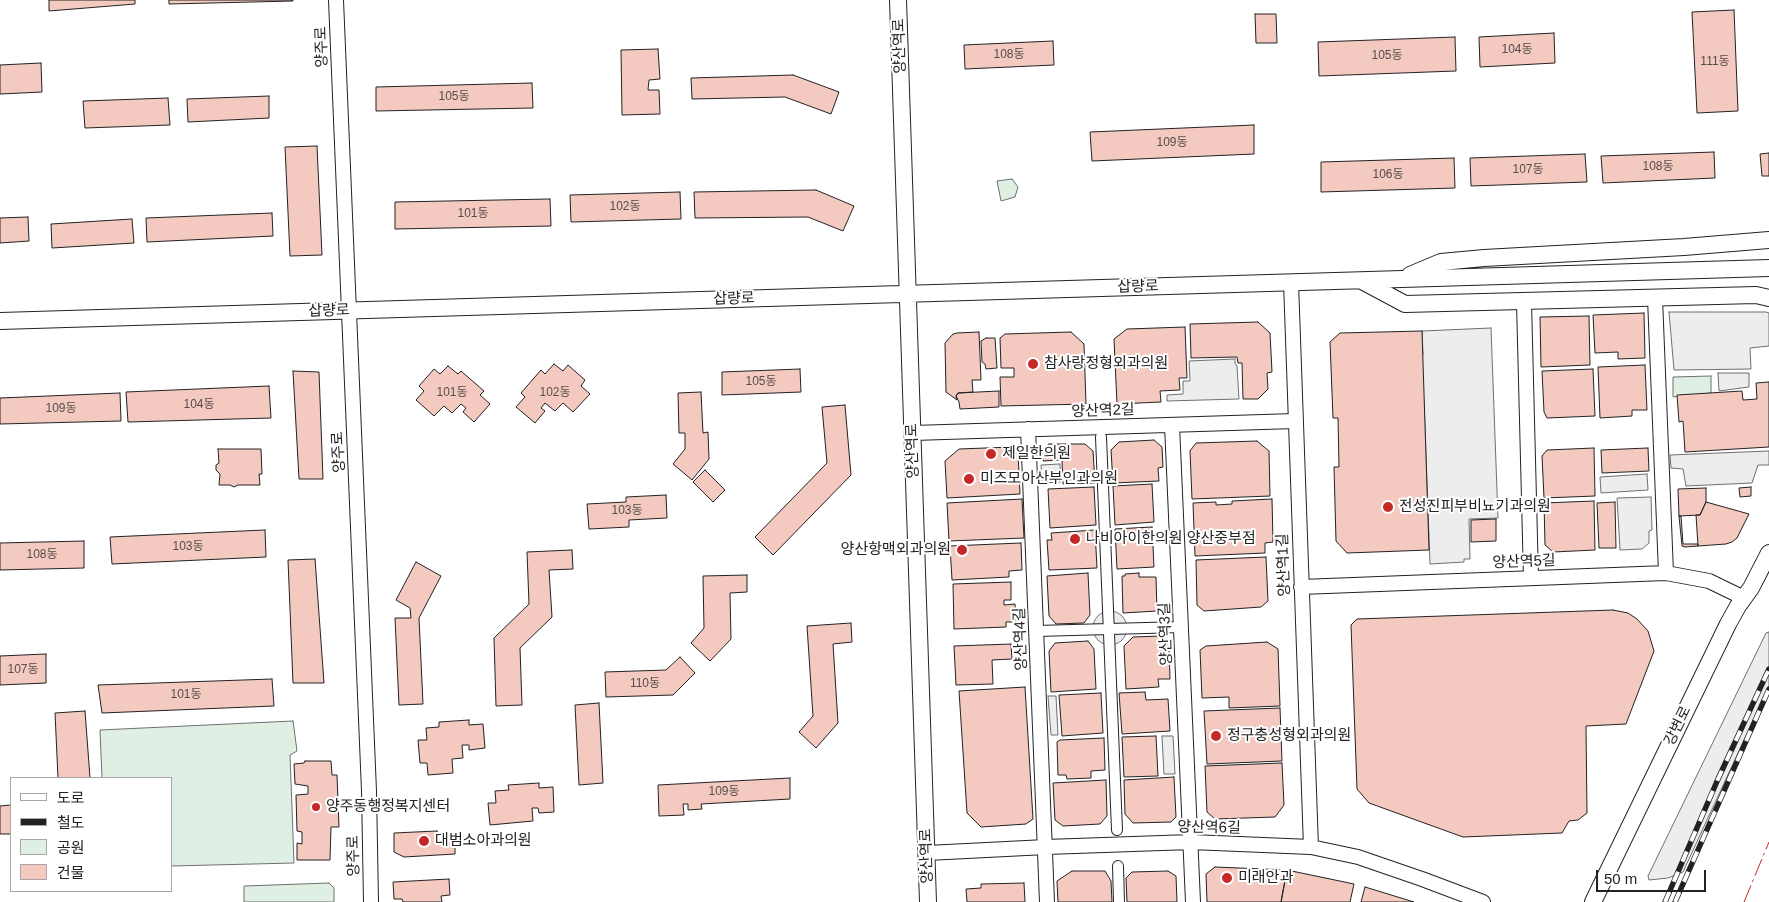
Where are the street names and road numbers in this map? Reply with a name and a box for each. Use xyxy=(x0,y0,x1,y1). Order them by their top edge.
street label: 양산역로 xyxy=(890,18,910,74)
street label: 양주로 xyxy=(312,26,332,68)
street label: 삽량로 xyxy=(1117,277,1159,297)
street label: 삽량로 xyxy=(713,289,755,309)
street label: 삽량로 xyxy=(308,301,350,321)
street label: 양산역2길 xyxy=(1071,401,1135,421)
street label: 양산역로 xyxy=(903,423,923,479)
street label: 양주로 xyxy=(329,431,349,473)
street label: 양산역1길 xyxy=(1274,533,1294,597)
street label: 양산역5길 xyxy=(1492,552,1556,572)
street label: 양산역3길 xyxy=(1156,602,1176,666)
street label: 양산역4길 xyxy=(1011,607,1031,671)
street label: 강변로 xyxy=(1661,703,1695,749)
street label: 양산역6길 xyxy=(1177,818,1241,838)
street label: 양산역로 xyxy=(917,828,937,884)
street label: 양주로 xyxy=(345,835,363,877)

